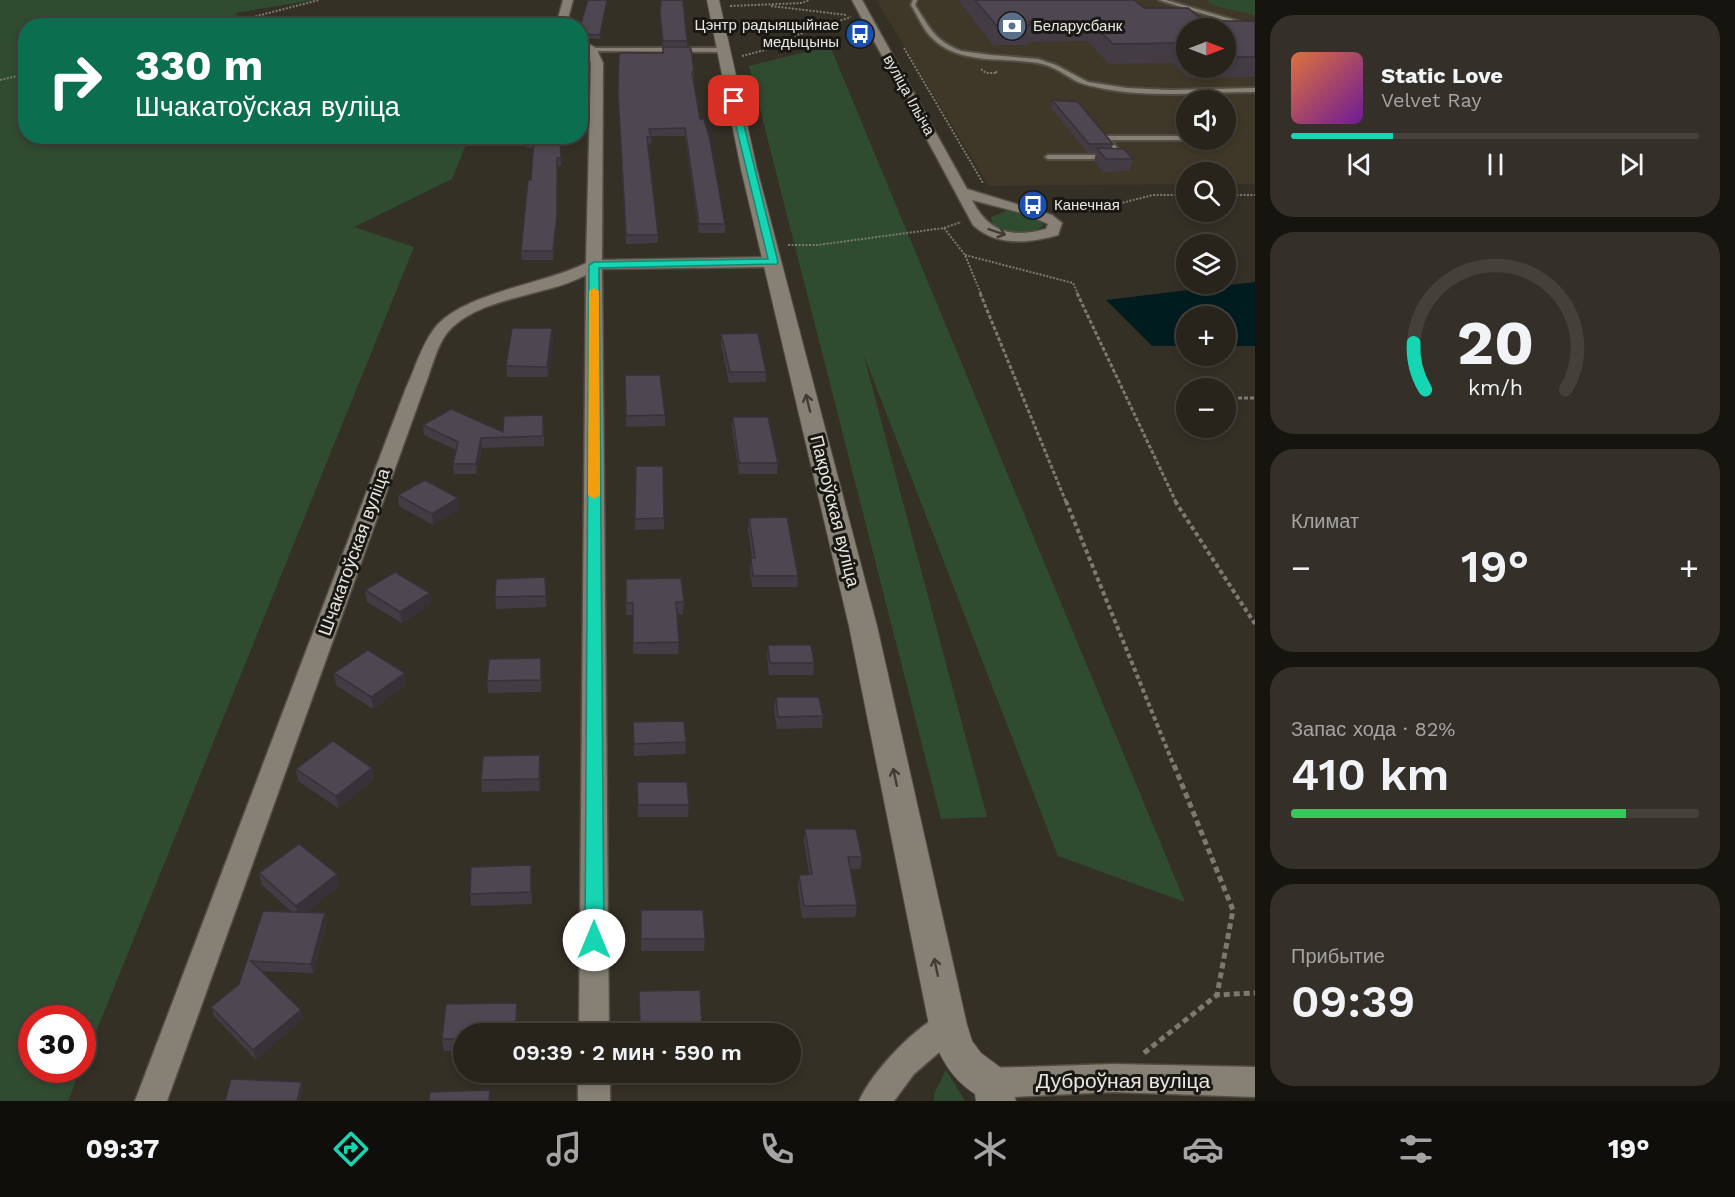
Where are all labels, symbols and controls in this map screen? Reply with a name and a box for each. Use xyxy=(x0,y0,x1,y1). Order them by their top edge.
bank icon: Беларусбанк xyxy=(996,10,1028,42)
place label: Цэнтр радыяцыйнае медыцыны xyxy=(695,16,839,51)
place label: Беларусбанк xyxy=(1033,17,1123,35)
bus stop icon: Цэнтр радыяцыйнае медыцыны xyxy=(844,18,876,50)
north arrow xyxy=(1176,18,1236,78)
map controls xyxy=(1176,18,1236,438)
text: 330 m xyxy=(135,41,263,90)
icon: right xyxy=(36,42,114,120)
street label: вуліца Ільіча xyxy=(880,52,939,139)
text: Static Love xyxy=(1381,63,1503,88)
pin xyxy=(708,75,759,126)
icon: arrive xyxy=(717,84,750,117)
text: Velvet Ray xyxy=(1381,88,1482,112)
button: sound xyxy=(1176,90,1236,150)
text: Шчакатоўская вуліца xyxy=(135,91,400,123)
icon: previous xyxy=(1343,148,1376,181)
icon: pause xyxy=(1479,148,1512,181)
icon: next xyxy=(1615,148,1648,181)
button: search xyxy=(1176,162,1236,222)
bus stop icon: Канечная xyxy=(1017,189,1049,221)
place label: Канечная xyxy=(1054,196,1120,214)
one-way arrow xyxy=(987,228,1006,239)
button: layers xyxy=(1176,234,1236,294)
button: + xyxy=(1176,306,1236,366)
text: 20 xyxy=(1456,306,1534,379)
text: km/h xyxy=(1467,376,1523,401)
button: − xyxy=(1176,378,1236,438)
one-way arrow xyxy=(801,394,813,413)
street label: Пакроўская вуліца xyxy=(806,433,865,590)
street label: Шчакатоўская вуліца xyxy=(313,464,394,638)
text: Климат xyxy=(1291,509,1359,533)
text: 19° xyxy=(1461,540,1529,593)
text: − xyxy=(1291,548,1311,587)
text: + xyxy=(1679,548,1699,587)
text: Запас хода · 82% xyxy=(1291,717,1456,741)
text: 410 km xyxy=(1291,748,1449,801)
one-way arrow xyxy=(889,767,900,787)
position arrow xyxy=(562,908,626,972)
text: Прибытие xyxy=(1291,944,1385,968)
one-way arrow xyxy=(929,958,941,977)
text: 09:39 xyxy=(1291,975,1415,1028)
speed limit sign: 30 xyxy=(18,1005,96,1083)
text: 09:39 · 2 мин · 590 m xyxy=(512,1040,742,1065)
street label: Дуброўная вуліца xyxy=(1036,1068,1211,1093)
icon: directions xyxy=(330,1128,372,1170)
icon: music xyxy=(543,1128,585,1170)
icon: phone xyxy=(756,1128,798,1170)
icon: climate xyxy=(969,1128,1011,1170)
icon: car xyxy=(1182,1128,1224,1170)
icon: filters xyxy=(1395,1128,1437,1170)
text: 09:37 xyxy=(85,1133,159,1165)
text: 19° xyxy=(1608,1133,1650,1165)

